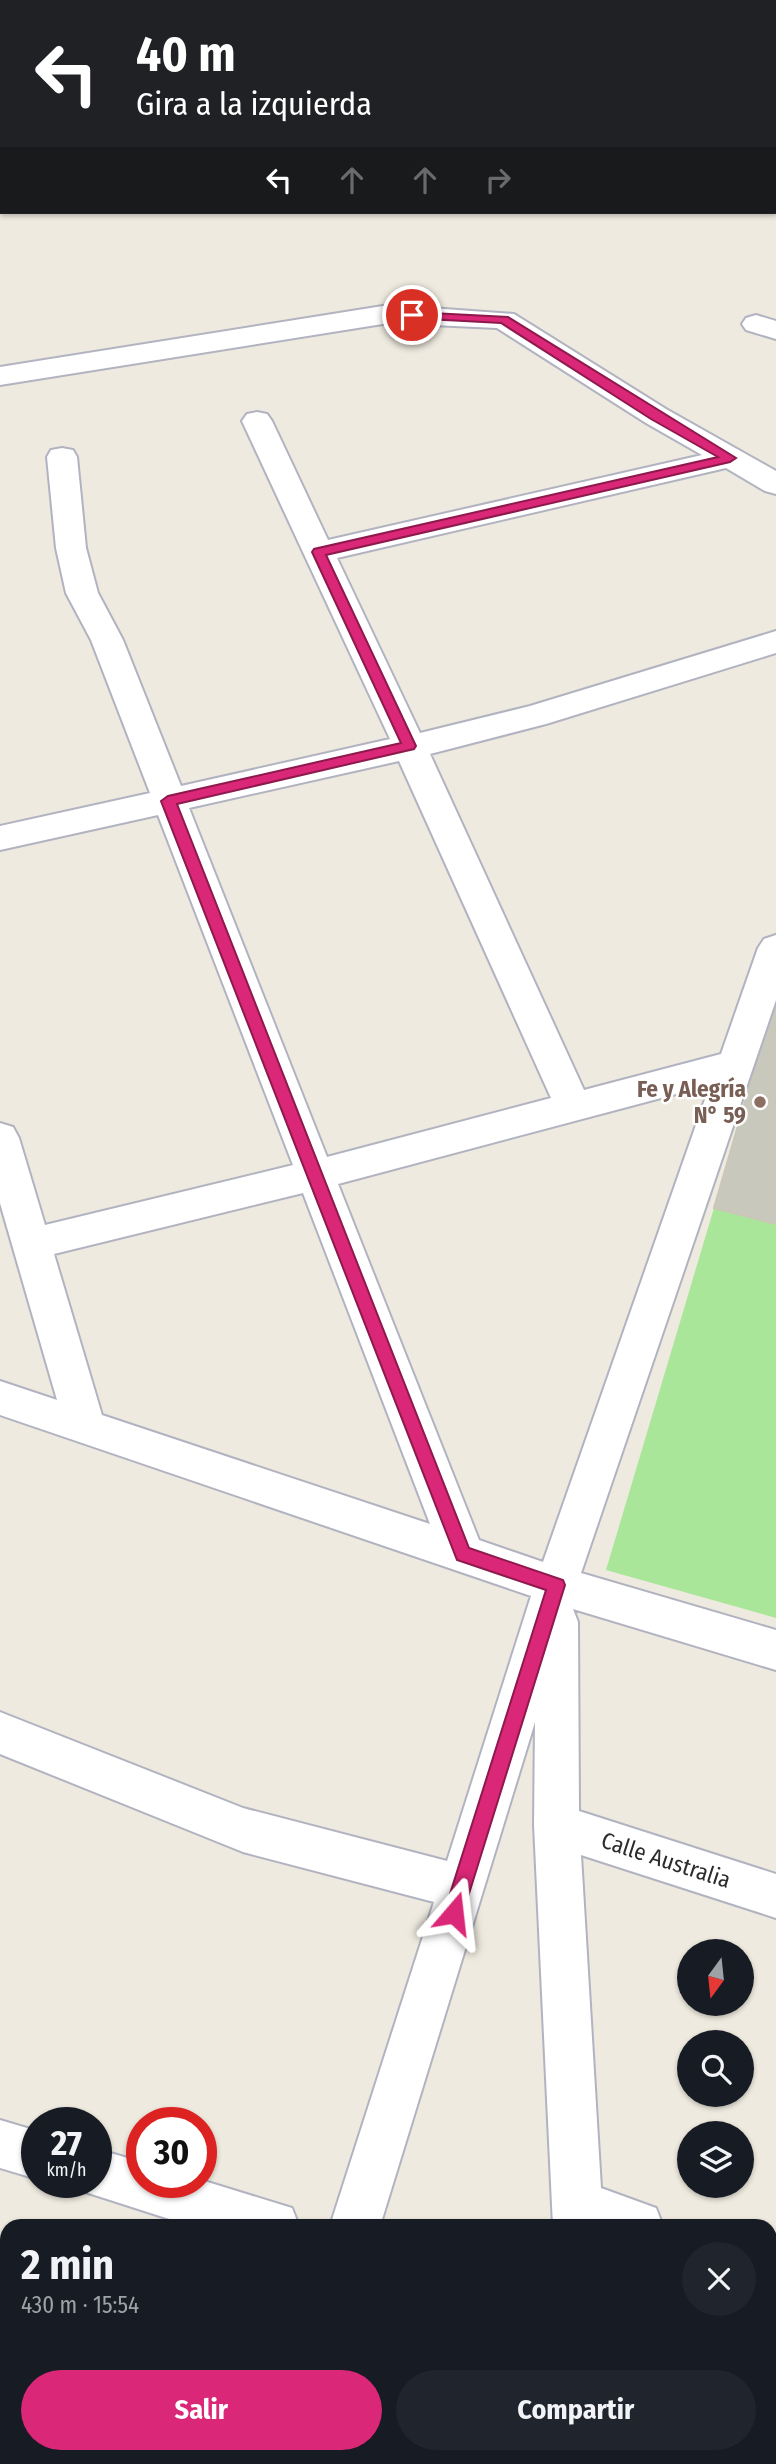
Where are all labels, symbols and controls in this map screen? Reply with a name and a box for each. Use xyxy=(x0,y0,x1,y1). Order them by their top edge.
text: 40 m xyxy=(136,25,236,84)
icon: left xyxy=(21,28,112,119)
text: Gira a la izquierda xyxy=(136,85,372,123)
icon: left xyxy=(260,161,298,199)
icon: ahead xyxy=(333,161,371,199)
icon: ahead xyxy=(406,161,444,199)
icon: right xyxy=(479,161,517,199)
pin xyxy=(382,285,442,345)
icon: arrive xyxy=(393,296,431,334)
place label: Fe y Alegría N° 59 xyxy=(637,1075,746,1129)
marker: Fe y Alegría N° 59 xyxy=(752,1094,768,1110)
street label: Calle Australia xyxy=(598,1826,734,1894)
position arrow xyxy=(417,1876,491,1950)
north arrow xyxy=(677,1939,754,2016)
map controls xyxy=(677,1939,754,2198)
button: search xyxy=(677,2030,754,2107)
speed limit sign: 30 xyxy=(126,2107,217,2198)
button: layers xyxy=(677,2121,754,2198)
text: 27 xyxy=(51,2122,82,2164)
text: km/h xyxy=(46,2159,87,2181)
text: 2 min xyxy=(21,2240,114,2290)
button: close xyxy=(682,2242,756,2316)
text: 430 m · 15:54 xyxy=(21,2291,139,2319)
button: Salir xyxy=(21,2370,382,2450)
button: Compartir xyxy=(396,2370,756,2450)

